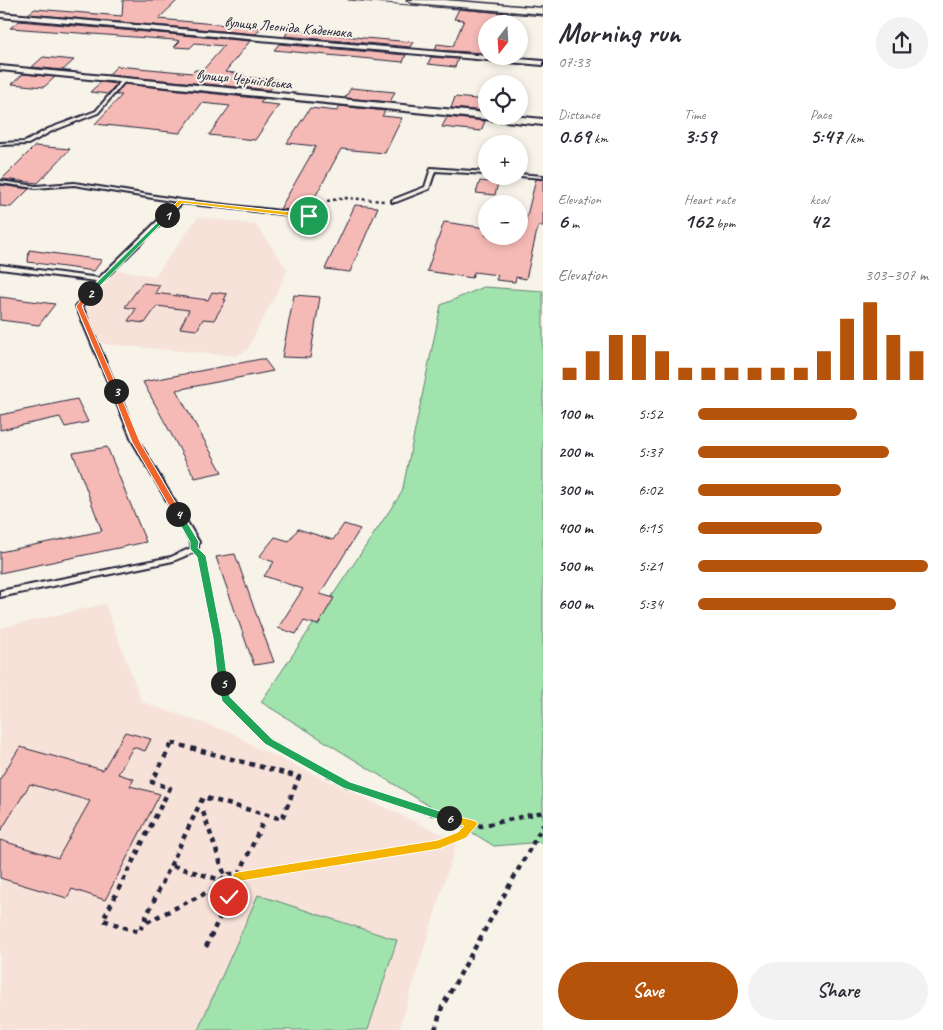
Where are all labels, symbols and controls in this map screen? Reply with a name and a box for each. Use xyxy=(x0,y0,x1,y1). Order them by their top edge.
street label: вулиця Леоніда Каденюка xyxy=(224,12,353,43)
north arrow xyxy=(478,15,528,65)
map controls xyxy=(478,15,528,245)
text: Morning run xyxy=(558,15,680,50)
button: share xyxy=(876,17,928,69)
text: 07:33 xyxy=(558,52,590,72)
street label: вулиця Чернігівська xyxy=(195,65,294,94)
button: locate xyxy=(478,75,528,125)
text: Distance xyxy=(558,106,600,123)
text: Time xyxy=(684,106,705,123)
text: Pace xyxy=(810,106,832,123)
text: 0.69 xyxy=(558,123,591,149)
text: 3:59 xyxy=(684,123,716,149)
text: 5:47 xyxy=(810,123,842,149)
text: km xyxy=(591,130,608,147)
text: /km xyxy=(842,130,864,147)
button: + xyxy=(478,135,528,185)
text: Elevation xyxy=(558,191,601,208)
text: Heart rate xyxy=(684,191,735,208)
text: kcal xyxy=(810,191,829,208)
pin xyxy=(288,195,330,237)
button: − xyxy=(478,195,528,245)
pin: 1 xyxy=(154,202,180,228)
icon: arrive xyxy=(295,202,323,230)
text: 1 xyxy=(164,207,171,224)
text: 6 xyxy=(558,208,568,234)
text: 162 xyxy=(684,208,713,234)
text: 42 xyxy=(810,208,829,234)
text: m xyxy=(568,215,579,232)
text: bpm xyxy=(713,215,735,232)
text: Elevation xyxy=(558,265,607,285)
text: 303–307 m xyxy=(865,265,928,285)
pin: 2 xyxy=(78,280,102,306)
text: 2 xyxy=(87,285,94,302)
pin: 3 xyxy=(104,378,128,404)
text: 3 xyxy=(113,383,120,400)
text: 100 m xyxy=(558,404,593,424)
text: 5:52 xyxy=(638,404,663,424)
text: 200 m xyxy=(558,442,593,462)
text: 5:37 xyxy=(638,442,663,462)
text: 300 m xyxy=(558,480,593,500)
text: 6:02 xyxy=(638,480,663,500)
pin: 4 xyxy=(166,502,190,526)
text: 4 xyxy=(175,506,182,523)
text: 400 m xyxy=(558,518,593,538)
text: 6:15 xyxy=(638,518,663,538)
text: 500 m xyxy=(558,556,592,576)
text: 5:21 xyxy=(638,556,663,576)
text: 600 m xyxy=(558,594,593,614)
text: 5:34 xyxy=(638,594,663,614)
pin: 5 xyxy=(210,670,236,696)
text: 5 xyxy=(220,675,227,692)
pin: 6 xyxy=(436,806,462,830)
text: 6 xyxy=(446,810,453,827)
pin xyxy=(208,876,250,918)
icon: check xyxy=(215,883,243,911)
button: Save xyxy=(558,962,738,1020)
button: Share xyxy=(748,962,928,1020)

